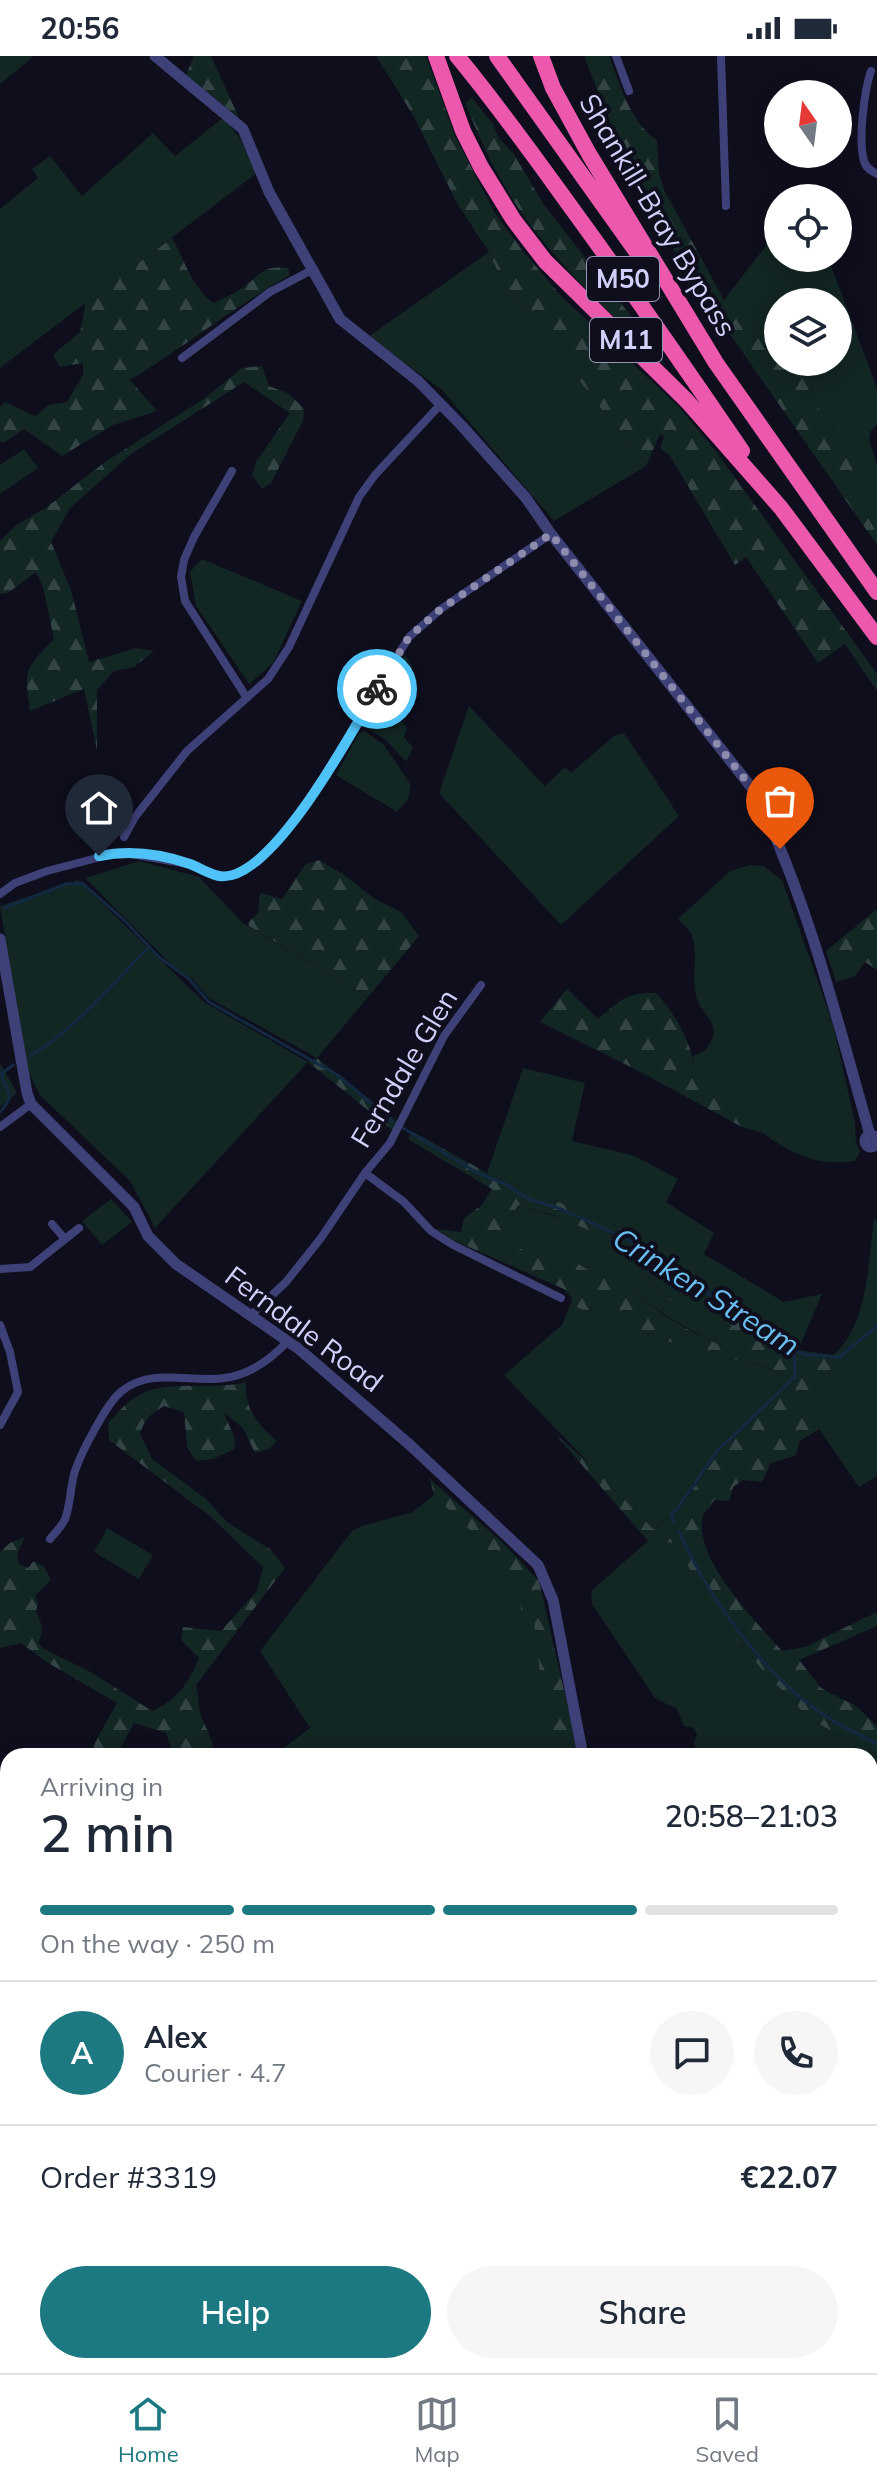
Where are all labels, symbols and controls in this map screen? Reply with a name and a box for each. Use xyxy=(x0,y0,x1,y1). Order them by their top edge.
text: 20:56 xyxy=(40,9,119,47)
north arrow xyxy=(764,80,852,168)
map controls xyxy=(764,80,852,376)
street label: Shankill-Bray Bypass xyxy=(572,87,745,342)
button: locate xyxy=(764,184,852,272)
road number: M50 xyxy=(587,257,659,301)
button: layers xyxy=(764,288,852,376)
road number: M11 xyxy=(590,318,662,362)
courier xyxy=(337,649,417,729)
icon: bike xyxy=(355,667,399,711)
pin xyxy=(746,767,814,849)
pin xyxy=(65,774,133,856)
icon: bag xyxy=(758,779,802,823)
icon: home xyxy=(77,786,121,830)
street label: Ferndale Glen xyxy=(343,982,465,1153)
water label: Crinken Stream xyxy=(606,1218,807,1364)
street label: Ferndale Road xyxy=(219,1258,390,1399)
text: Arriving in xyxy=(40,1770,163,1803)
text: 20:58–21:03 xyxy=(665,1797,838,1835)
text: 2 min xyxy=(40,1800,175,1865)
text: On the way · 250 m xyxy=(40,1927,275,1960)
button: chat xyxy=(650,2011,734,2095)
button: phone xyxy=(754,2011,838,2095)
text: Alex xyxy=(144,2018,207,2056)
text: A xyxy=(71,2034,93,2072)
text: Courier · 4.7 xyxy=(144,2056,287,2089)
text: Order #3319 xyxy=(40,2158,217,2196)
text: €22.07 xyxy=(741,2158,838,2196)
button: Help xyxy=(40,2266,431,2358)
button: Share xyxy=(447,2266,838,2358)
tab: Home xyxy=(118,2392,179,2468)
tab: Map xyxy=(414,2392,460,2468)
tab: Saved xyxy=(696,2392,759,2468)

